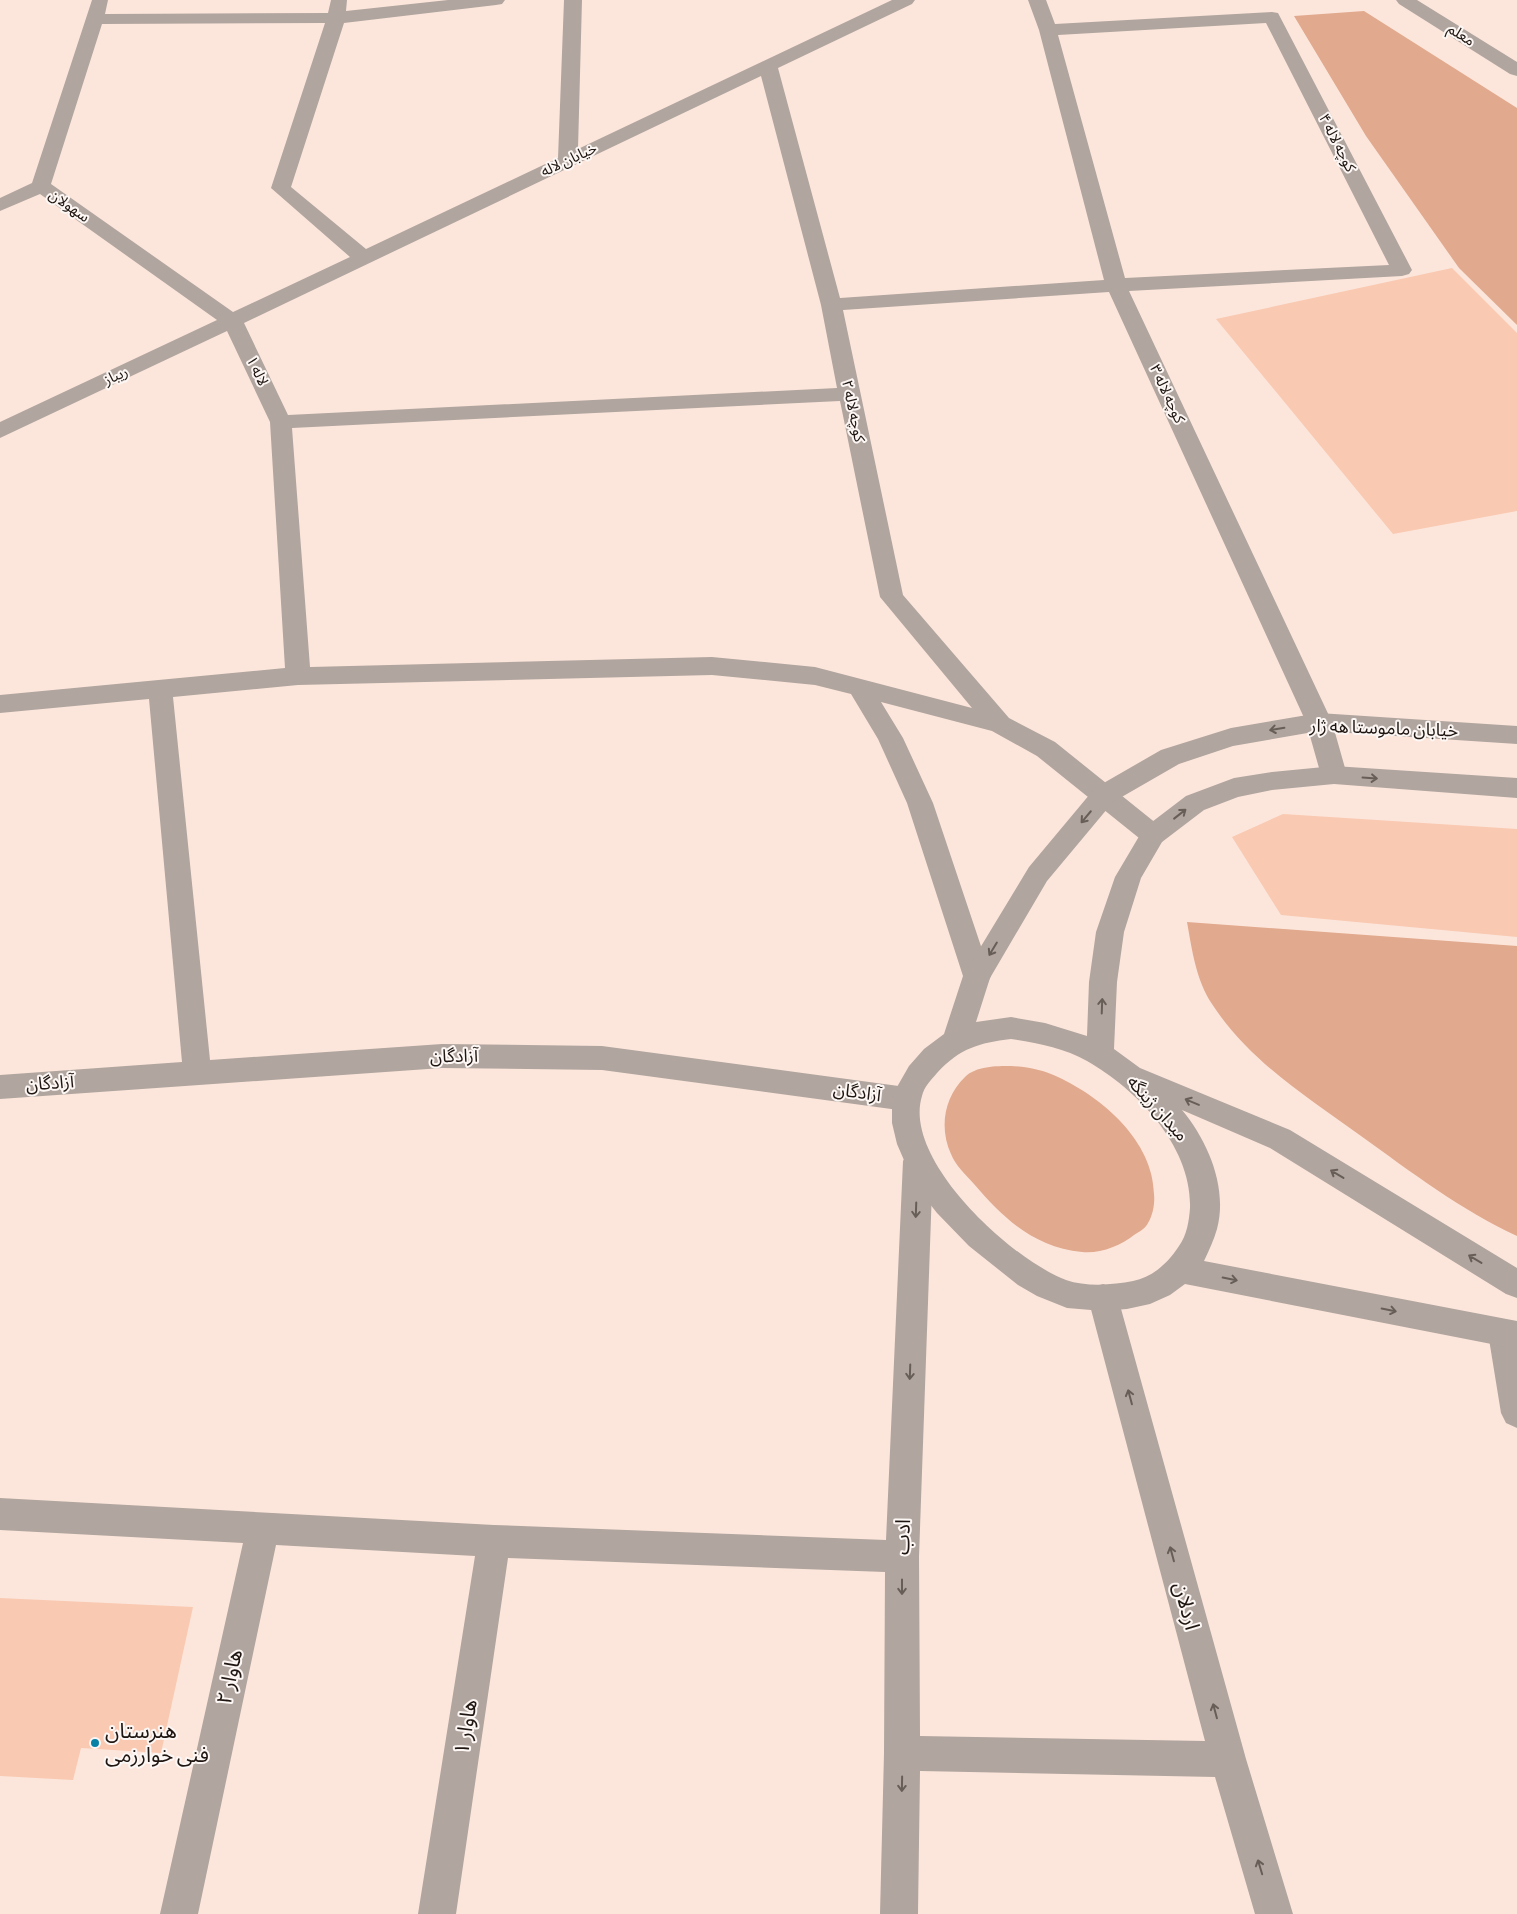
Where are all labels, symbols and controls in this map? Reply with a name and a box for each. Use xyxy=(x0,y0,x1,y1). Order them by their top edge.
street label: معلم xyxy=(1443,21,1477,51)
street label: کوچه لاله ۴ xyxy=(1314,112,1358,176)
street label: خیابان لاله xyxy=(539,140,600,180)
street label: سهولان xyxy=(46,187,92,226)
street label: لاله ۱ xyxy=(243,354,271,388)
street label: کوچه لاله ۳ xyxy=(1145,362,1187,427)
street label: ریباز xyxy=(101,364,131,389)
street label: کوچه لاله ۲ xyxy=(837,379,867,445)
street label: خیابان ماموستا هه ژار xyxy=(1308,717,1459,742)
one-way arrow xyxy=(1269,725,1285,735)
one-way arrow xyxy=(1361,773,1377,782)
one-way arrow xyxy=(1173,809,1186,820)
one-way arrow xyxy=(1081,810,1092,823)
one-way arrow xyxy=(987,942,997,956)
one-way arrow xyxy=(1097,998,1107,1014)
street label: آزادگان xyxy=(430,1046,479,1067)
street label: آزادگان xyxy=(25,1072,75,1096)
street label: میدان ژینگه xyxy=(1123,1072,1191,1146)
street label: آزادگان xyxy=(832,1079,883,1106)
one-way arrow xyxy=(1185,1096,1200,1106)
one-way arrow xyxy=(1330,1168,1344,1178)
one-way arrow xyxy=(912,1201,921,1217)
one-way arrow xyxy=(1469,1253,1483,1263)
one-way arrow xyxy=(1221,1275,1237,1284)
one-way arrow xyxy=(1381,1306,1397,1316)
one-way arrow xyxy=(905,1364,914,1380)
one-way arrow xyxy=(1125,1390,1134,1406)
street label: ادب xyxy=(892,1519,915,1555)
one-way arrow xyxy=(1167,1547,1177,1563)
one-way arrow xyxy=(897,1578,907,1595)
street label: اردلان xyxy=(1169,1580,1202,1632)
street label: هاوار ۲ xyxy=(214,1648,247,1707)
street label: هاوار ۱ xyxy=(451,1698,482,1756)
one-way arrow xyxy=(1209,1704,1219,1720)
place label: هنرستان فنی خوارزمی xyxy=(105,1721,209,1767)
marker: هنرستان فنی خوارزمی xyxy=(89,1737,101,1749)
one-way arrow xyxy=(897,1776,907,1792)
one-way arrow xyxy=(1254,1860,1264,1876)

